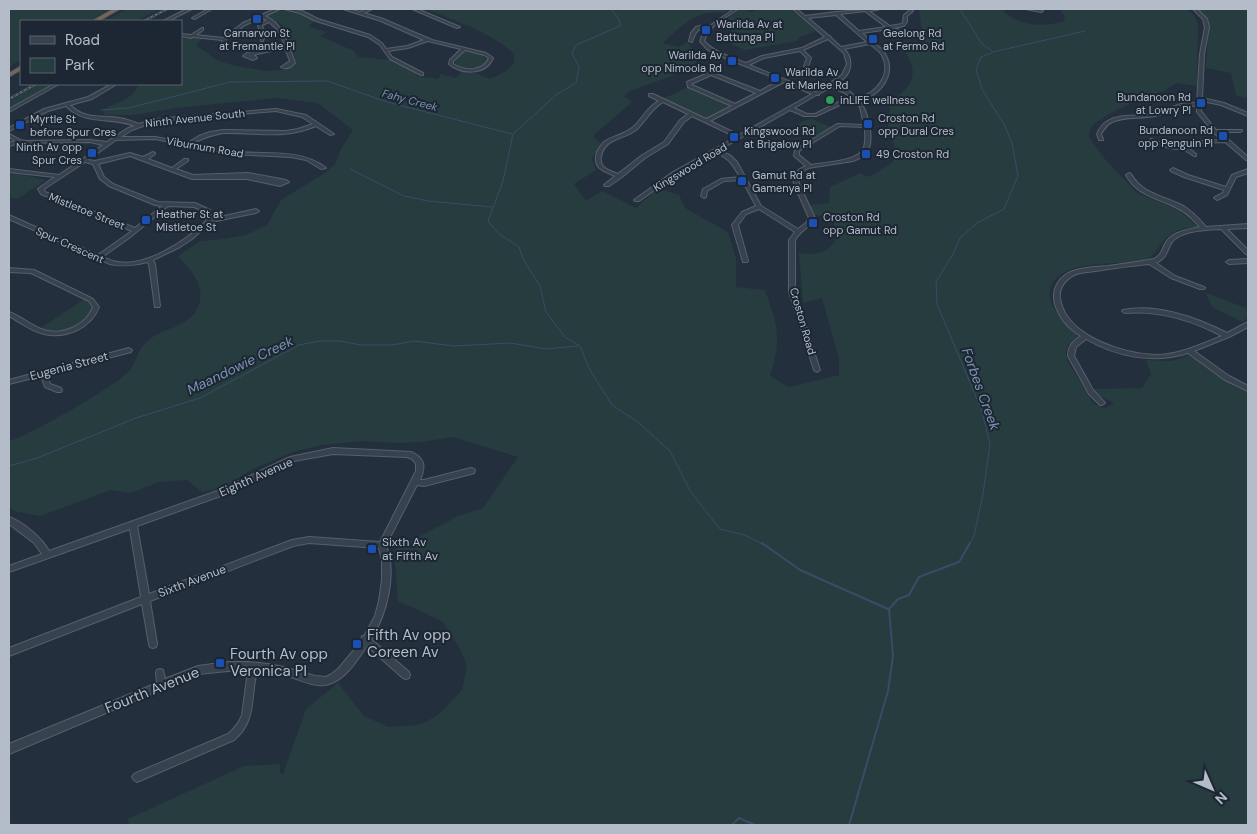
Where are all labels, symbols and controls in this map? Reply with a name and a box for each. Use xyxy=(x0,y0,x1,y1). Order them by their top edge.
marker: Carnarvon St at Fremantle Pl xyxy=(251,13,263,25)
place label: Warilda Av at Battunga Pl xyxy=(716,17,783,44)
legend xyxy=(20,20,182,85)
marker: Warilda Av at Battunga Pl xyxy=(700,24,712,36)
place label: Carnarvon St at Fremantle Pl xyxy=(219,26,295,53)
place label: Geelong Rd at Fermo Rd xyxy=(883,26,944,53)
text: Road xyxy=(65,30,100,50)
marker: Geelong Rd at Fermo Rd xyxy=(867,33,879,45)
place label: Warilda Av opp Nimoola Rd xyxy=(641,48,722,75)
text: Park xyxy=(65,55,95,75)
marker: Warilda Av opp Nimoola Rd xyxy=(726,55,738,67)
place label: Warilda Av at Marlee Rd xyxy=(785,65,848,92)
marker: Warilda Av at Marlee Rd xyxy=(769,72,781,84)
water label: Fahy Creek xyxy=(381,86,440,114)
place label: Bundanoon Rd at Lowry Pl xyxy=(1117,90,1191,117)
place label: inLIFE wellness xyxy=(840,93,915,107)
marker: inLIFE wellness xyxy=(824,94,836,106)
marker: Bundanoon Rd at Lowry Pl xyxy=(1195,97,1207,109)
street label: Ninth Avenue South xyxy=(144,106,246,130)
place label: Croston Rd opp Dural Cres xyxy=(878,111,954,138)
place label: Myrtle St before Spur Cres xyxy=(30,112,116,139)
marker: Croston Rd opp Dural Cres xyxy=(862,118,874,130)
marker: Myrtle St before Spur Cres xyxy=(14,119,26,131)
place label: Bundanoon Rd opp Penguin Pl xyxy=(1138,123,1213,150)
place label: Kingswood Rd at Brigalow Pl xyxy=(744,124,815,151)
marker: Bundanoon Rd opp Penguin Pl xyxy=(1217,130,1229,142)
marker: Kingswood Rd at Brigalow Pl xyxy=(728,131,740,143)
street label: Viburnum Road xyxy=(165,133,245,161)
street label: Kingswood Road xyxy=(651,139,729,195)
place label: Ninth Av opp Spur Cres xyxy=(16,140,82,167)
marker: Ninth Av opp Spur Cres xyxy=(86,147,98,159)
place label: 49 Croston Rd xyxy=(876,147,949,161)
marker: 49 Croston Rd xyxy=(860,148,872,160)
place label: Gamut Rd at Gamenya Pl xyxy=(752,168,816,195)
marker: Gamut Rd at Gamenya Pl xyxy=(736,175,748,187)
street label: Mistletoe Street xyxy=(47,189,127,233)
place label: Heather St at Mistletoe St xyxy=(156,207,223,234)
place label: Croston Rd opp Gamut Rd xyxy=(823,210,897,237)
marker: Heather St at Mistletoe St xyxy=(140,214,152,226)
marker: Croston Rd opp Gamut Rd xyxy=(807,217,819,229)
street label: Spur Crescent xyxy=(34,224,106,266)
street label: Croston Road xyxy=(787,286,819,356)
water label: Maandowie Creek xyxy=(184,331,297,399)
water label: Forbes Creek xyxy=(958,345,1005,433)
street label: Eugenia Street xyxy=(28,348,110,384)
street label: Eighth Avenue xyxy=(217,454,295,500)
place label: Sixth Av at Fifth Av xyxy=(382,534,439,564)
marker: Sixth Av at Fifth Av xyxy=(366,543,378,555)
street label: Sixth Avenue xyxy=(156,561,228,601)
place label: Fifth Av opp Coreen Av xyxy=(367,625,451,662)
marker: Fifth Av opp Coreen Av xyxy=(351,638,363,650)
place label: Fourth Av opp Veronica Pl xyxy=(230,644,328,681)
marker: Fourth Av opp Veronica Pl xyxy=(214,657,226,669)
street label: Fourth Avenue xyxy=(102,662,202,718)
north arrow xyxy=(1187,764,1237,814)
text: N xyxy=(1211,788,1231,808)

